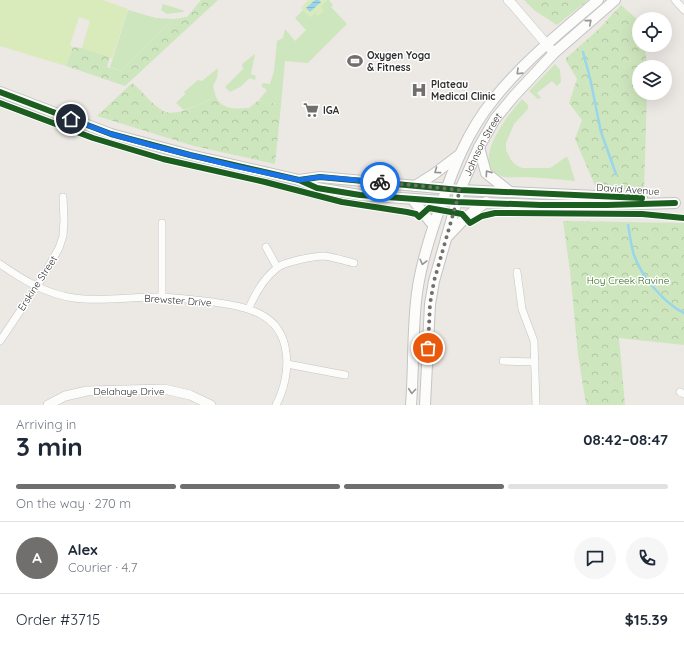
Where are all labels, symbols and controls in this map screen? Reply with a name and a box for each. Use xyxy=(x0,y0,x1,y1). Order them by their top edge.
map controls xyxy=(632,12,672,100)
button: locate xyxy=(632,12,672,52)
one-way arrow xyxy=(585,20,592,27)
place label: Oxygen Yoga & Fitness xyxy=(367,49,430,74)
sports icon: Oxygen Yoga & Fitness xyxy=(346,52,364,70)
button: layers xyxy=(632,60,672,100)
one-way arrow xyxy=(516,67,524,75)
place label: Plateau Medical Clinic xyxy=(431,78,496,103)
hospital icon: Plateau Medical Clinic xyxy=(410,81,428,99)
supermarket icon: IGA xyxy=(302,101,320,119)
pin xyxy=(54,102,88,136)
place label: IGA xyxy=(323,104,340,117)
icon: home xyxy=(60,108,82,130)
street label: Johnson Street xyxy=(461,110,505,178)
courier xyxy=(360,162,400,202)
one-way arrow xyxy=(435,166,442,173)
icon: bike xyxy=(369,171,391,193)
one-way arrow xyxy=(486,171,493,178)
street label: David Avenue xyxy=(596,181,660,198)
street label: Erskine Street xyxy=(15,253,60,313)
one-way arrow xyxy=(419,258,428,265)
park label: Hoy Creek Ravine xyxy=(587,274,670,287)
street label: Brewster Drive xyxy=(144,292,212,309)
pin xyxy=(411,331,445,365)
icon: bag xyxy=(417,337,439,359)
street label: Delahaye Drive xyxy=(93,385,165,398)
one-way arrow xyxy=(408,388,417,394)
text: Arriving in xyxy=(16,416,76,432)
text: 3 min xyxy=(16,430,83,463)
text: 08:42–08:47 xyxy=(583,430,668,449)
text: On the way · 270 m xyxy=(16,495,131,511)
button: chat xyxy=(574,537,616,579)
button: phone xyxy=(626,537,668,579)
text: Alex xyxy=(68,540,98,559)
text: A xyxy=(32,548,42,567)
text: Courier · 4.7 xyxy=(68,559,137,575)
text: Order #3715 xyxy=(16,610,100,629)
text: $15.39 xyxy=(625,610,668,629)

